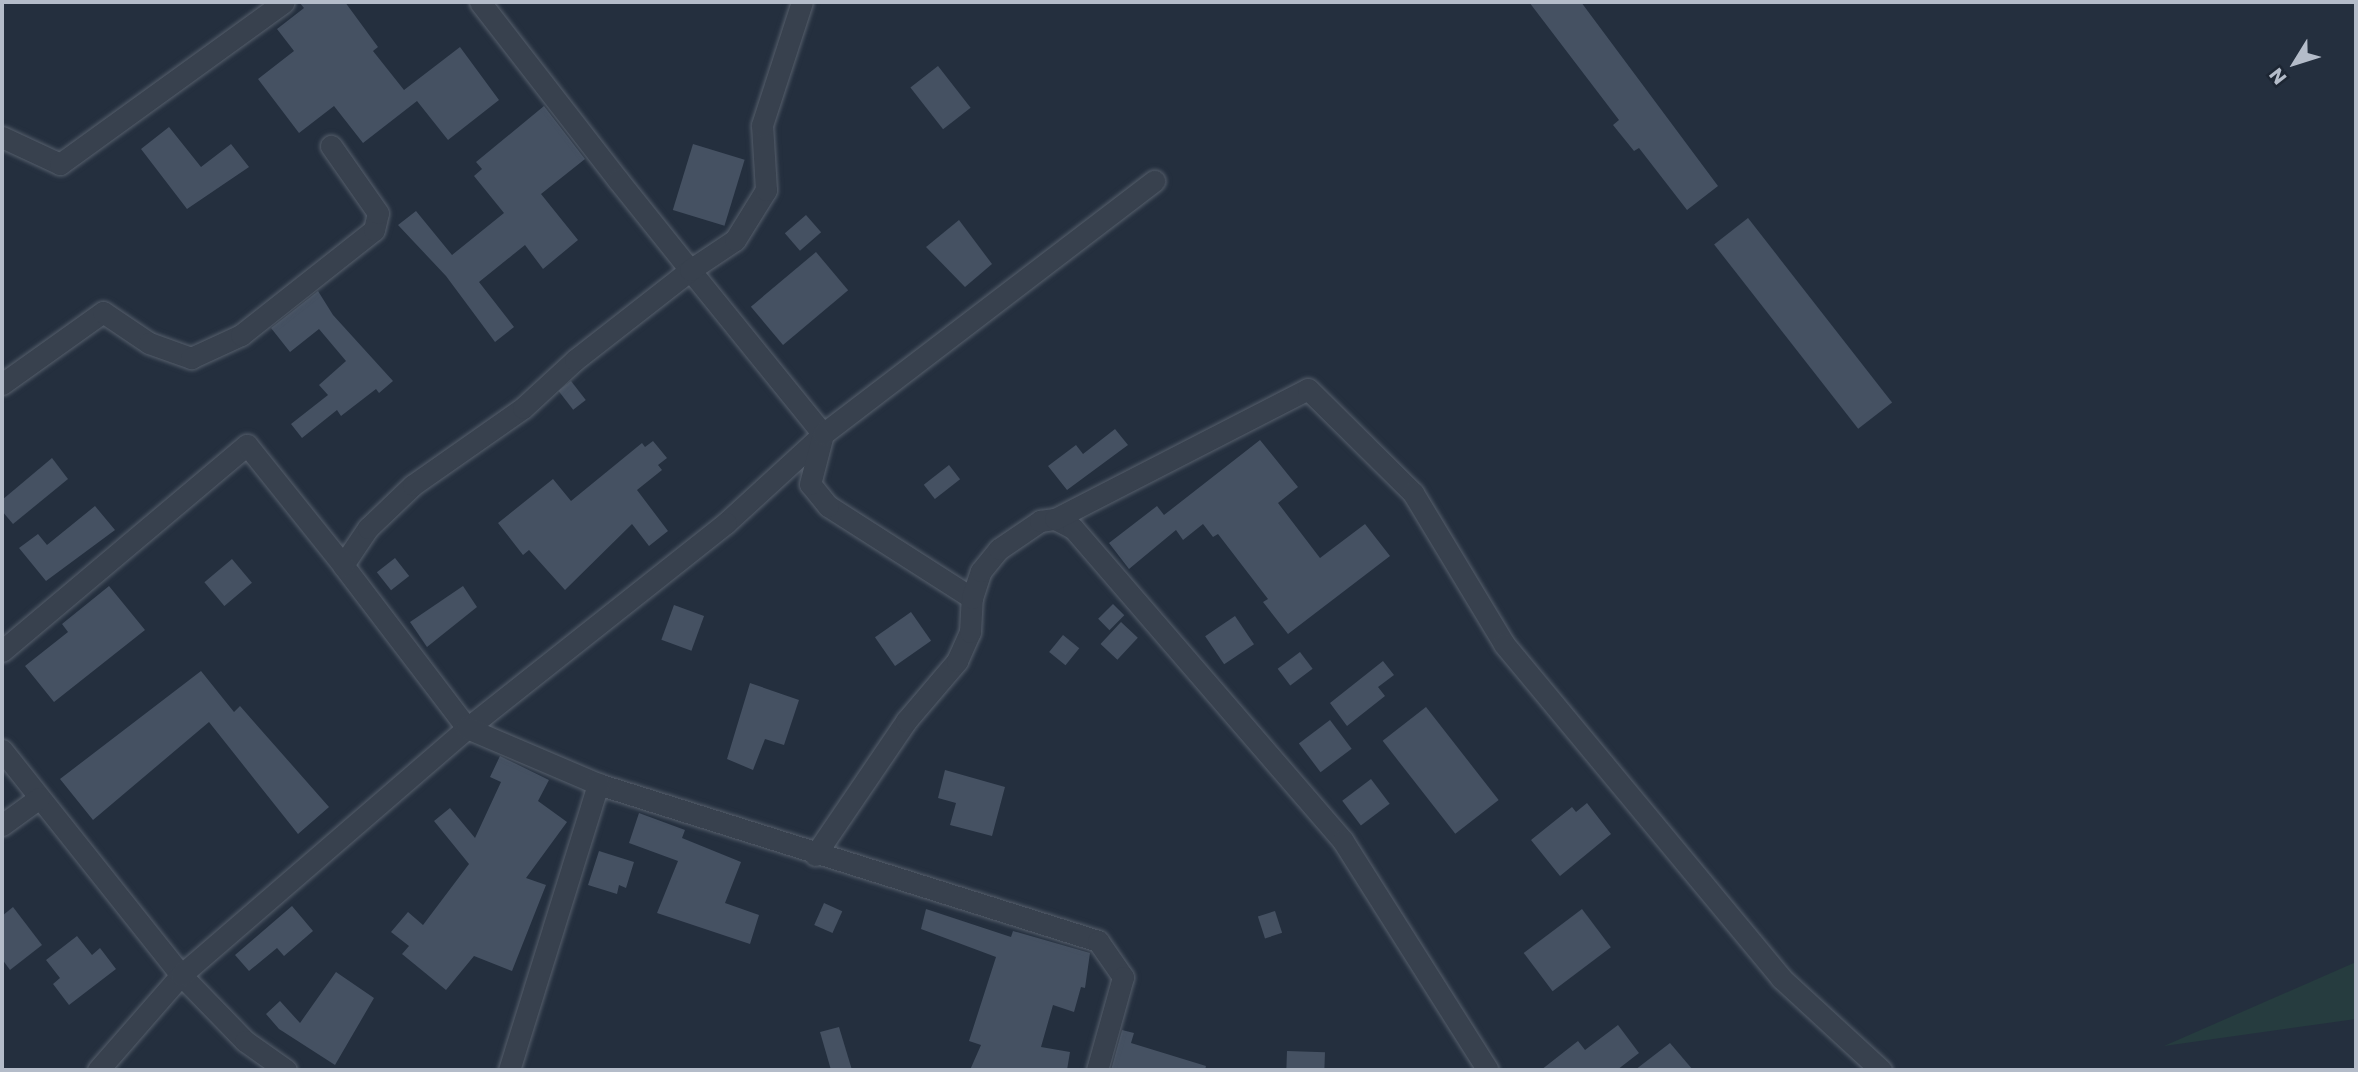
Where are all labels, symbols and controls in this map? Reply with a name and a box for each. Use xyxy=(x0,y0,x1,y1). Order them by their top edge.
north arrow xyxy=(2260,28,2330,98)
text: N xyxy=(2263,62,2293,90)

